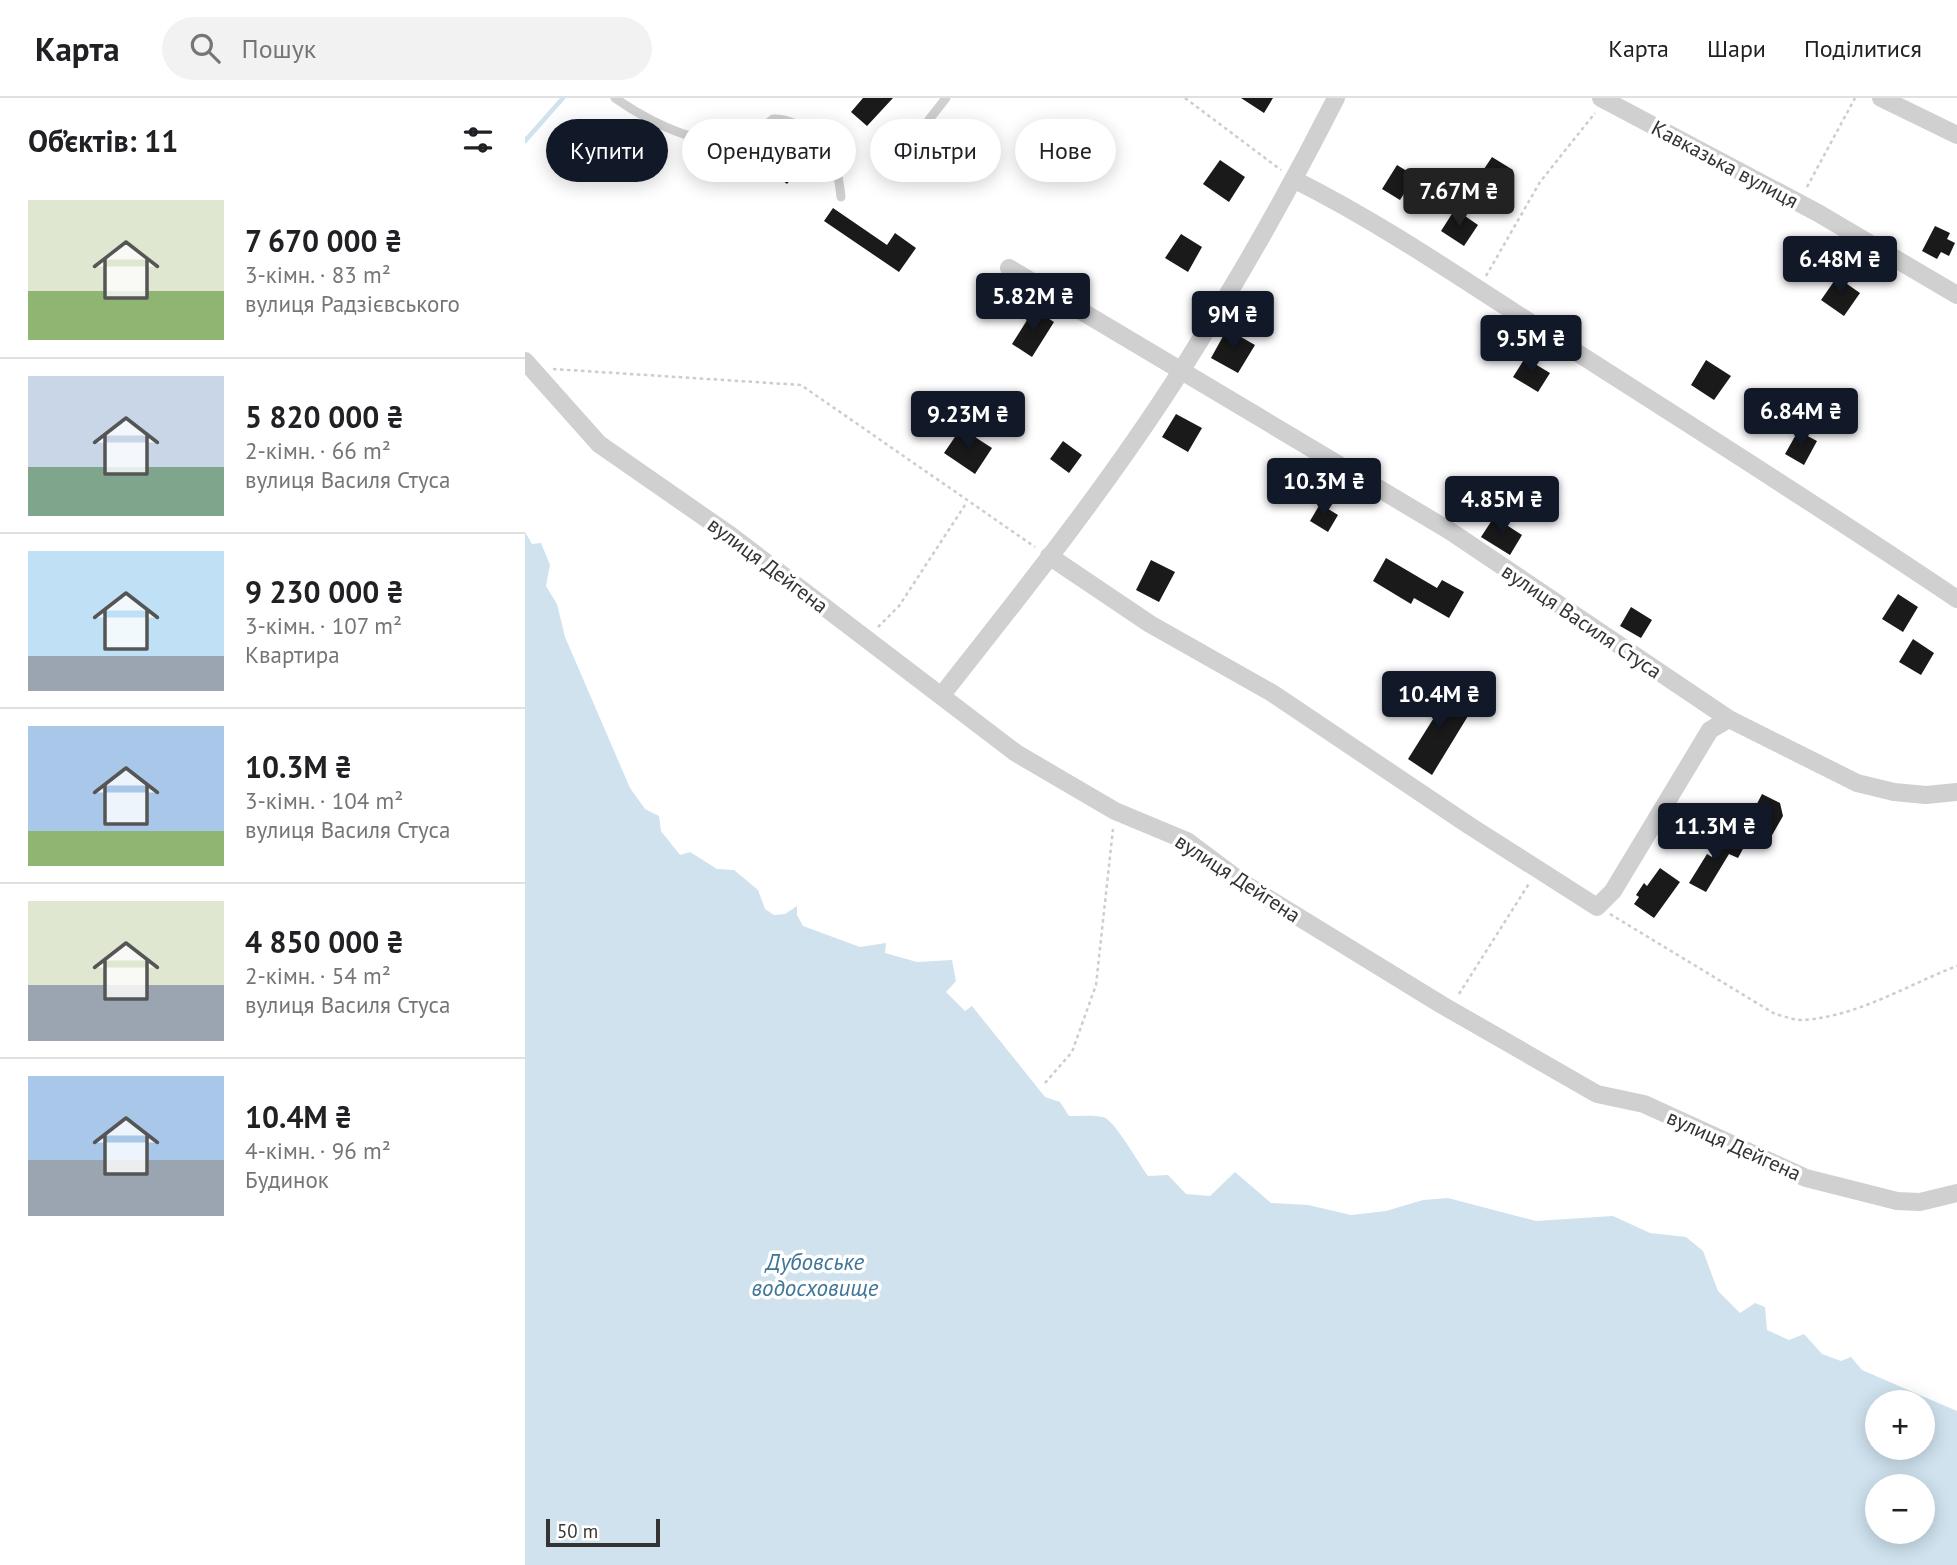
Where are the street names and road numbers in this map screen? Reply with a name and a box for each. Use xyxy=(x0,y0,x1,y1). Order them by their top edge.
street label: Кавказька вулиця xyxy=(1647,114,1803,214)
street label: вулиця Дейгена xyxy=(702,511,834,619)
street label: вулиця Василя Стуса xyxy=(1497,557,1667,685)
street label: вулиця Дейгена xyxy=(1170,827,1306,929)
street label: вулиця Дейгена xyxy=(1663,1103,1805,1187)

